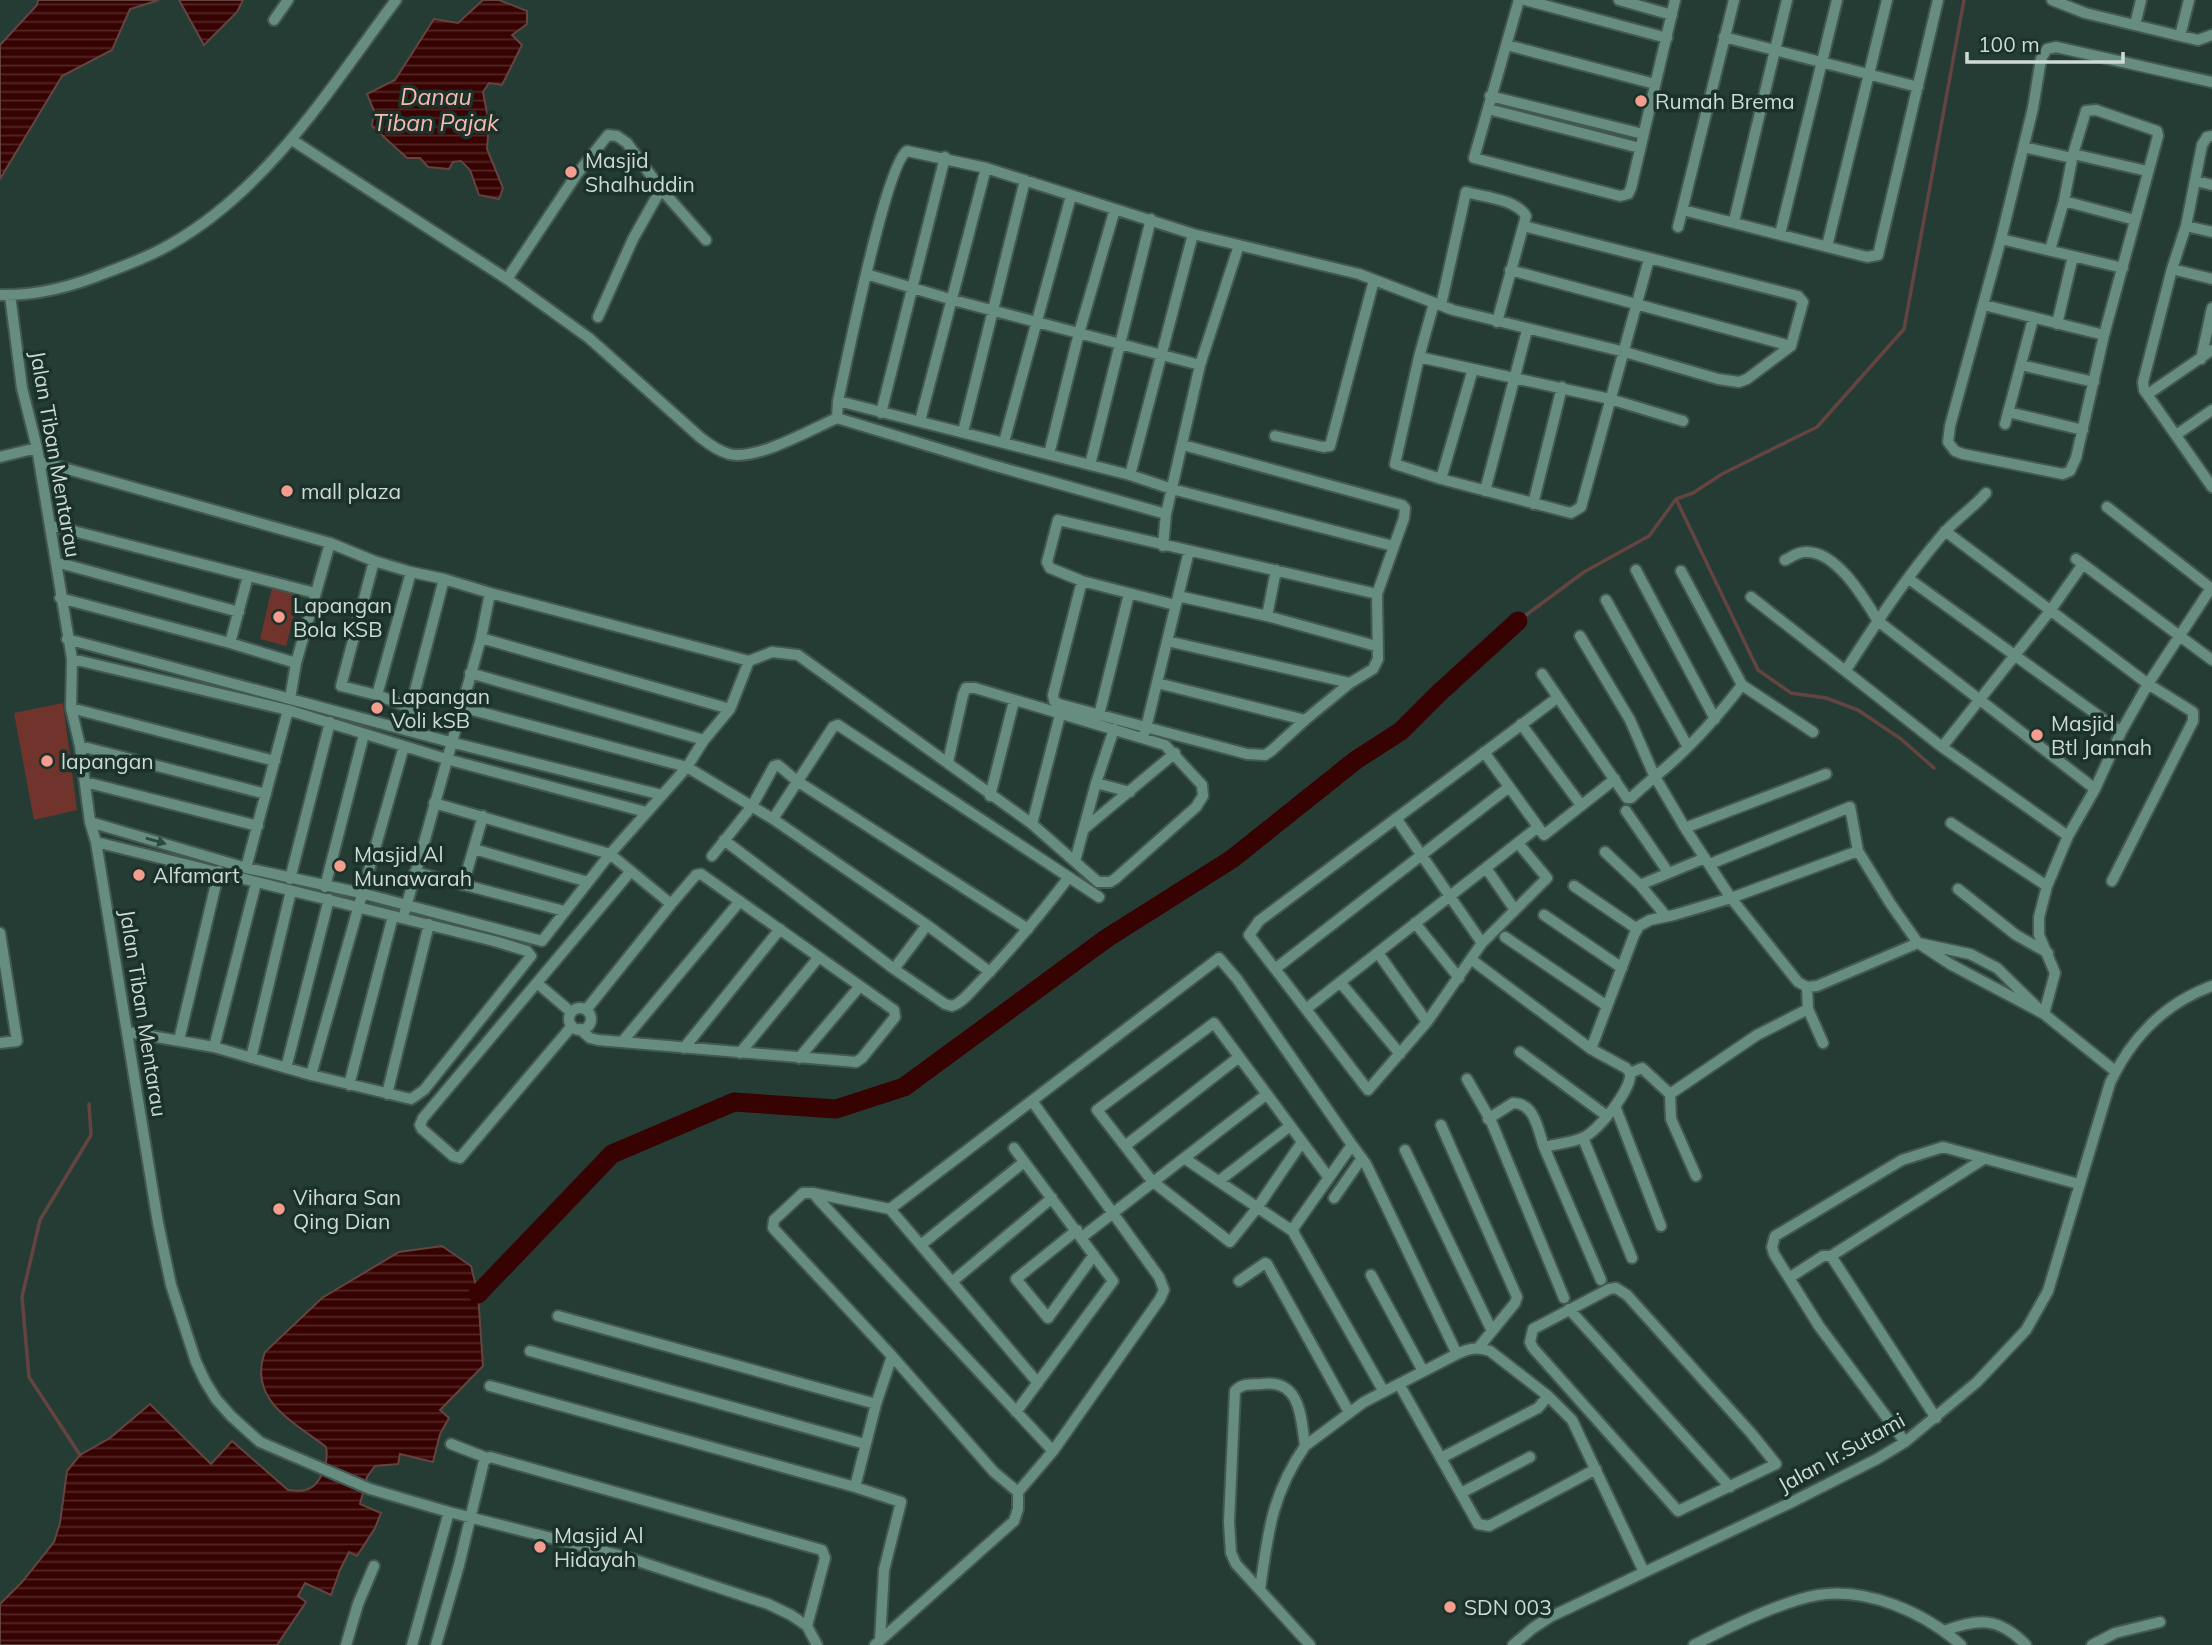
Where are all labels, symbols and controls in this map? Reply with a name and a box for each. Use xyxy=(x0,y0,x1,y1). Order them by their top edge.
scale bar xyxy=(1967,21,2123,65)
text: 100 m xyxy=(1978,31,2040,57)
water label: Danau Tiban Pajak xyxy=(373,82,500,137)
place label: Rumah Brema xyxy=(1655,88,1795,114)
marker: Rumah Brema xyxy=(1633,93,1649,109)
place label: Masjid Shalhuddin xyxy=(585,147,695,197)
marker: Masjid Shalhuddin xyxy=(563,164,579,180)
street label: Jalan Tiban Mentarau xyxy=(25,349,87,559)
place label: mall plaza xyxy=(301,478,401,504)
marker: mall plaza xyxy=(279,483,295,499)
place label: Lapangan Bola KSB xyxy=(293,592,392,642)
marker: Lapangan Bola KSB xyxy=(271,609,287,625)
place label: Lapangan Voli kSB xyxy=(391,683,490,733)
marker: Lapangan Voli kSB xyxy=(369,700,385,716)
place label: Masjid Btl Jannah xyxy=(2051,710,2152,760)
marker: Masjid Btl Jannah xyxy=(2029,727,2045,743)
place label: lapangan xyxy=(61,748,154,774)
marker: lapangan xyxy=(39,753,55,769)
one-way arrow xyxy=(146,837,167,847)
place label: Masjid Al Munawarah xyxy=(354,841,472,891)
marker: Masjid Al Munawarah xyxy=(332,858,348,874)
place label: Alfamart xyxy=(153,862,240,888)
marker: Alfamart xyxy=(131,867,147,883)
street label: Jalan Tiban Mentarau xyxy=(115,908,173,1118)
place label: Vihara San Qing Dian xyxy=(293,1184,401,1234)
marker: Vihara San Qing Dian xyxy=(271,1201,287,1217)
street label: Jalan Ir.Sutami xyxy=(1773,1406,1909,1498)
place label: Masjid Al Hidayah xyxy=(554,1522,644,1572)
marker: Masjid Al Hidayah xyxy=(532,1539,548,1555)
place label: SDN 003 xyxy=(1464,1594,1552,1620)
marker: SDN 003 xyxy=(1442,1599,1458,1615)

